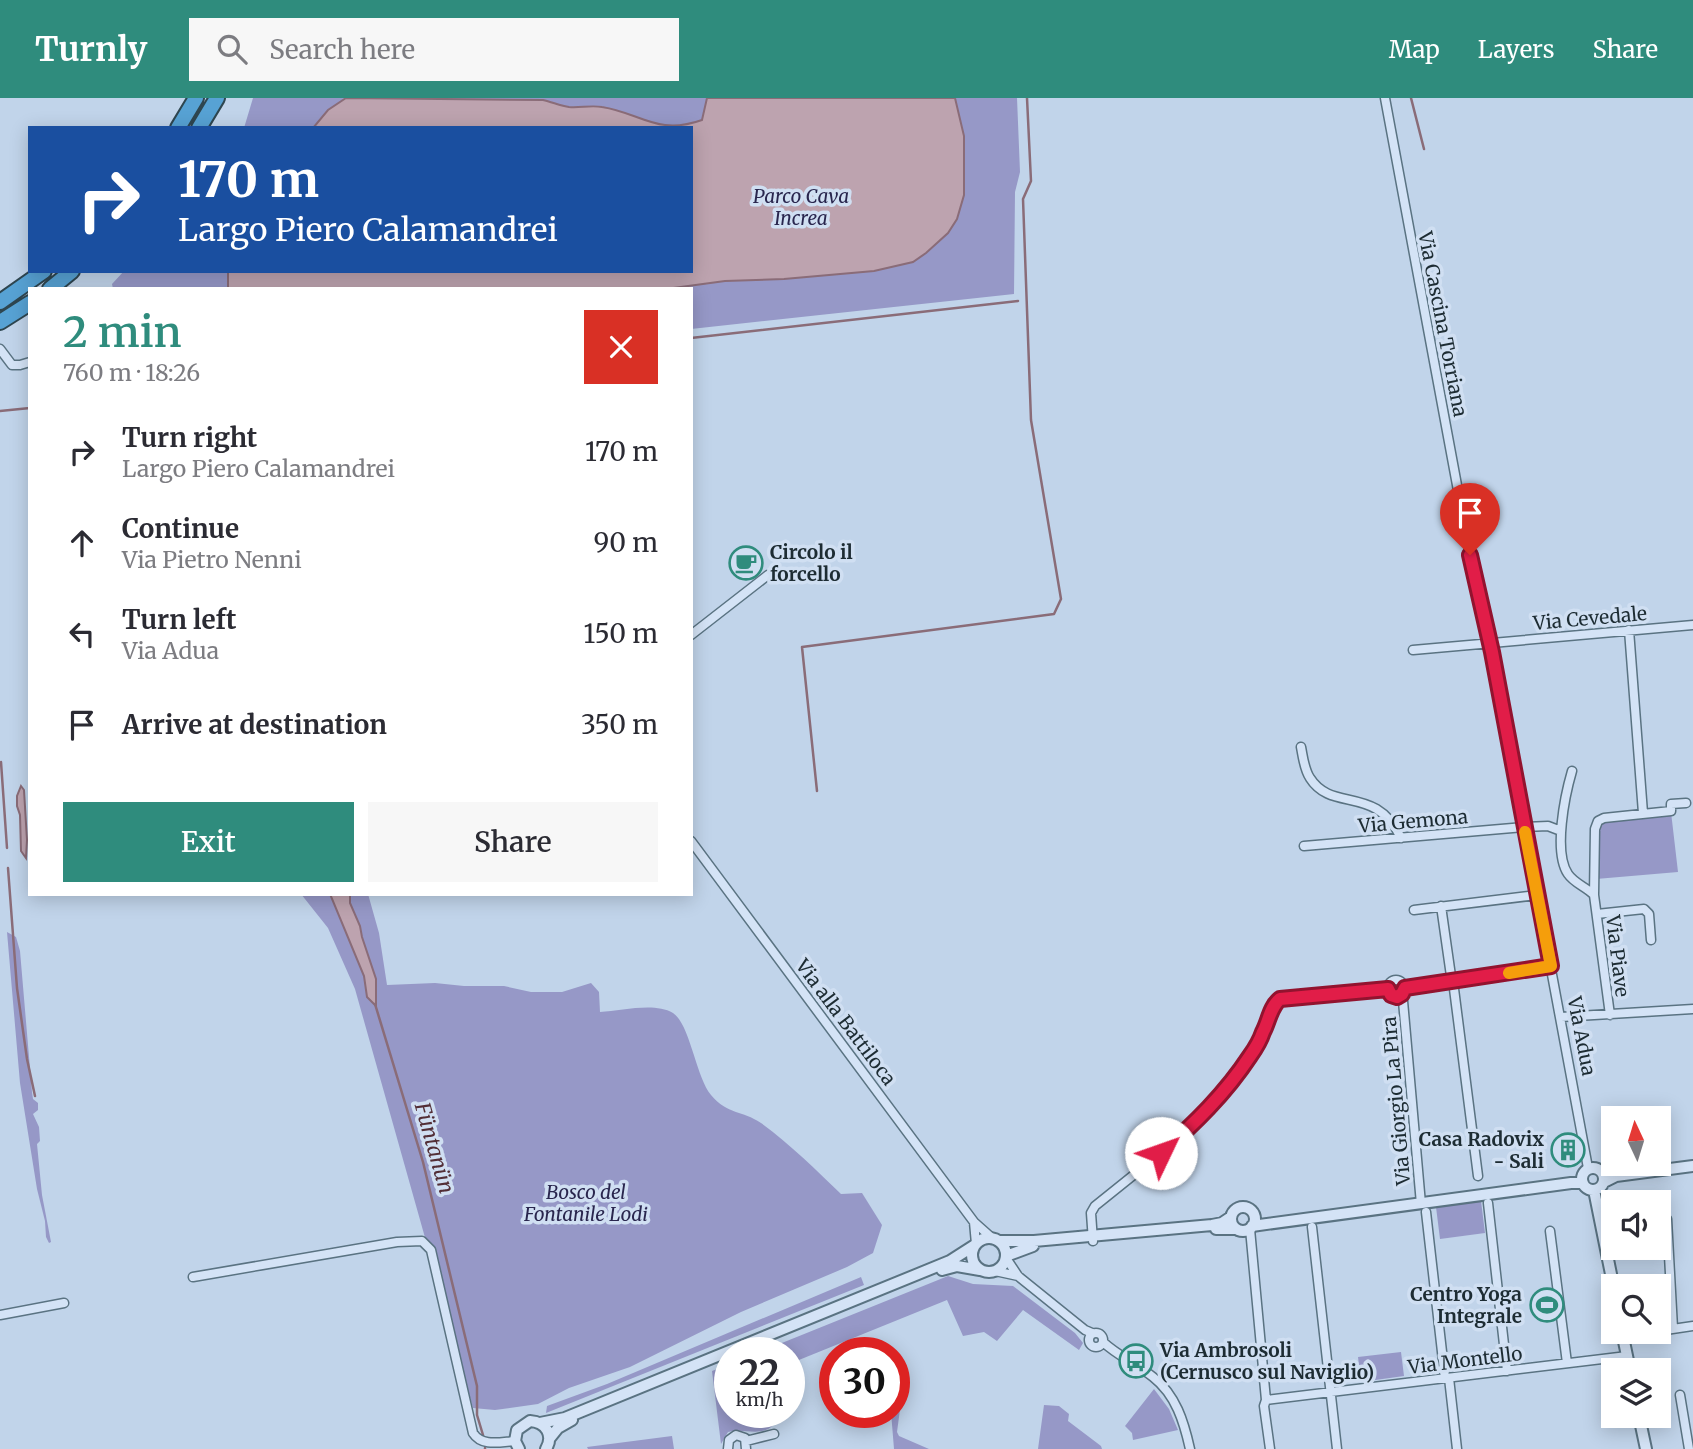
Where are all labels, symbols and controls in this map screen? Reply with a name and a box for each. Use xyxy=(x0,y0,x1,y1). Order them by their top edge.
search box xyxy=(189,18,679,81)
text: Turnly xyxy=(35,29,147,70)
icon: search xyxy=(213,30,251,68)
text: Search here xyxy=(269,33,415,66)
text: Map xyxy=(1389,34,1440,65)
text: Layers xyxy=(1478,34,1554,65)
text: Share xyxy=(1592,34,1658,65)
text: 170 m xyxy=(178,149,319,210)
icon: right xyxy=(63,154,154,245)
park label: Parco Cava Increa xyxy=(753,184,849,230)
text: Largo Piero Calamandrei xyxy=(178,210,558,250)
street label: Via Cascina Torriana xyxy=(1413,228,1473,419)
text: 2 min xyxy=(63,306,182,358)
button: close xyxy=(584,310,658,384)
text: 760 m · 18:26 xyxy=(63,358,200,387)
text: Turn right xyxy=(122,421,257,454)
icon: right xyxy=(63,433,101,471)
text: 170 m xyxy=(585,435,658,468)
text: Largo Piero Calamandrei xyxy=(122,454,395,483)
pin xyxy=(1440,483,1500,555)
icon: arrive xyxy=(1451,494,1489,532)
text: Continue xyxy=(122,512,239,545)
icon: ahead xyxy=(63,524,101,562)
text: 90 m xyxy=(594,526,658,559)
place label: Circolo il forcello xyxy=(770,540,853,586)
cafe icon: Circolo il forcello xyxy=(727,544,765,582)
text: Via Pietro Nenni xyxy=(122,545,302,574)
street label: Via Cevedale xyxy=(1531,601,1648,635)
text: Turn left xyxy=(122,603,236,636)
icon: left xyxy=(63,615,101,653)
text: 150 m xyxy=(584,617,658,650)
text: Via Adua xyxy=(122,636,219,665)
icon: arrive xyxy=(63,706,101,744)
text: Arrive at destination xyxy=(122,708,387,741)
text: 350 m xyxy=(581,708,658,741)
button: Exit xyxy=(63,802,354,882)
button: Share xyxy=(368,802,658,882)
street label: Via Gemona xyxy=(1356,804,1469,838)
street label: Via Piave xyxy=(1601,913,1635,998)
street label: Via alla Battiloca xyxy=(790,953,901,1090)
street label: Via Adua xyxy=(1562,993,1601,1078)
street label: Via Giorgio La Pira xyxy=(1377,1016,1415,1187)
water label: Füntanün xyxy=(408,1098,460,1197)
north arrow xyxy=(1601,1106,1671,1176)
map controls xyxy=(1601,1106,1671,1428)
position arrow xyxy=(1124,1116,1198,1190)
place label: Casa Radovix - Sali xyxy=(1419,1127,1544,1173)
building icon: Casa Radovix - Sali xyxy=(1549,1131,1587,1169)
park label: Bosco del Fontanile Lodi xyxy=(523,1180,648,1226)
button: sound xyxy=(1601,1190,1671,1260)
button: search xyxy=(1601,1274,1671,1344)
place label: Centro Yoga Integrale xyxy=(1410,1282,1522,1328)
sports icon: Centro Yoga Integrale xyxy=(1528,1286,1566,1324)
speed limit sign: 30 xyxy=(819,1337,910,1428)
place label: Via Ambrosoli (Cernusco sul Naviglio) xyxy=(1159,1338,1374,1384)
street label: Via Montello xyxy=(1405,1341,1524,1379)
bus stop icon: Via Ambrosoli (Cernusco sul Naviglio) xyxy=(1117,1342,1155,1380)
text: 22 xyxy=(739,1351,780,1395)
button: layers xyxy=(1601,1358,1671,1428)
text: km/h xyxy=(736,1388,783,1411)

